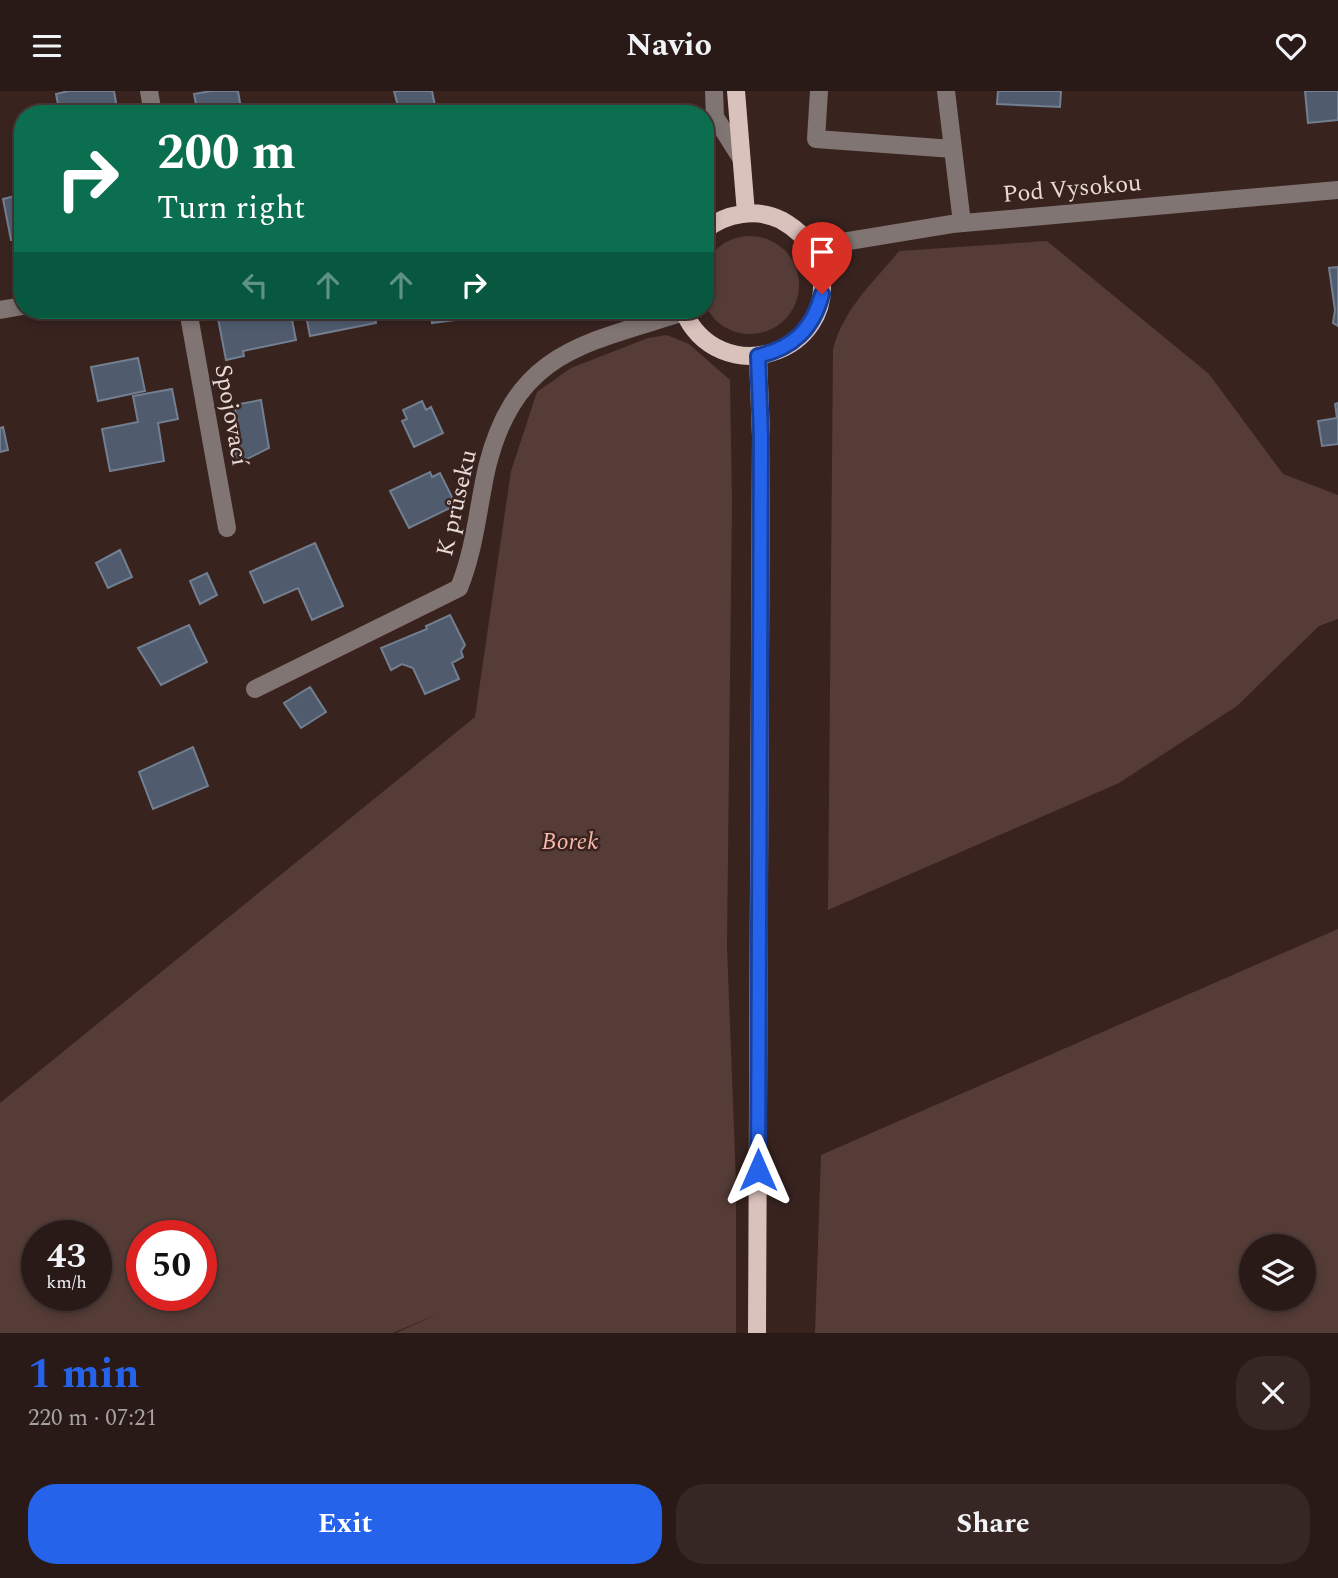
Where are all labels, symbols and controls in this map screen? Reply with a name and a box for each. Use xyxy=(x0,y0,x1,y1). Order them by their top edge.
text: Navio xyxy=(626,21,712,70)
icon: menu xyxy=(28,27,66,65)
icon: heart xyxy=(1272,27,1310,65)
text: 200 m xyxy=(157,116,296,191)
icon: right xyxy=(42,133,133,224)
street label: Pod Vysokou xyxy=(1001,165,1143,213)
text: Turn right xyxy=(157,184,305,233)
pin xyxy=(792,222,852,294)
icon: arrive xyxy=(803,233,841,271)
icon: left xyxy=(236,266,274,304)
icon: ahead xyxy=(309,266,347,304)
icon: ahead xyxy=(382,266,420,304)
icon: right xyxy=(455,266,493,304)
street label: Spojovací xyxy=(204,362,258,470)
street label: K průseku xyxy=(427,446,487,560)
park label: Borek xyxy=(542,824,598,860)
position arrow xyxy=(721,1133,795,1207)
speed limit sign: 50 xyxy=(126,1220,217,1311)
text: 43 xyxy=(47,1230,86,1283)
map controls xyxy=(1239,1234,1316,1311)
button: layers xyxy=(1239,1234,1316,1311)
text: km/h xyxy=(46,1269,87,1296)
text: 1 min xyxy=(28,1343,140,1406)
button: close xyxy=(1236,1356,1310,1430)
text: 220 m · 07:21 xyxy=(28,1401,157,1436)
button: Exit xyxy=(28,1484,662,1564)
button: Share xyxy=(676,1484,1310,1564)

